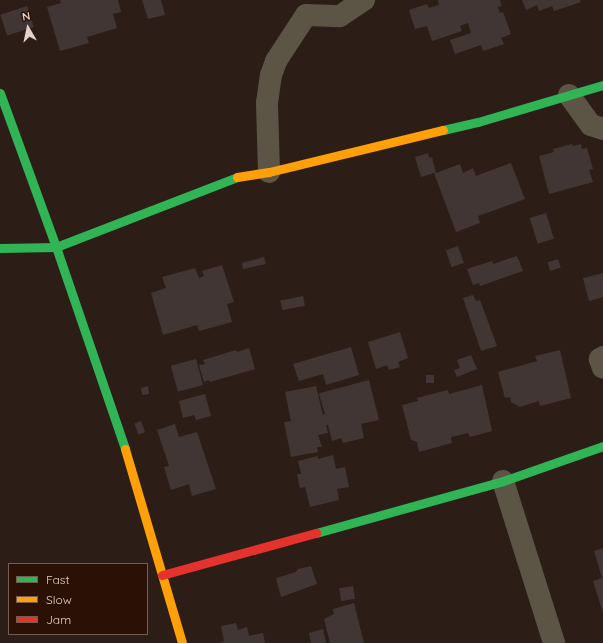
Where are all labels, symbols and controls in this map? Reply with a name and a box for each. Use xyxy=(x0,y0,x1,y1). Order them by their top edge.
north arrow xyxy=(8,8,48,48)
text: N xyxy=(21,9,31,24)
legend xyxy=(8,563,148,635)
text: Fast xyxy=(46,572,70,587)
text: Slow xyxy=(46,592,72,607)
text: Jam xyxy=(46,612,71,627)

